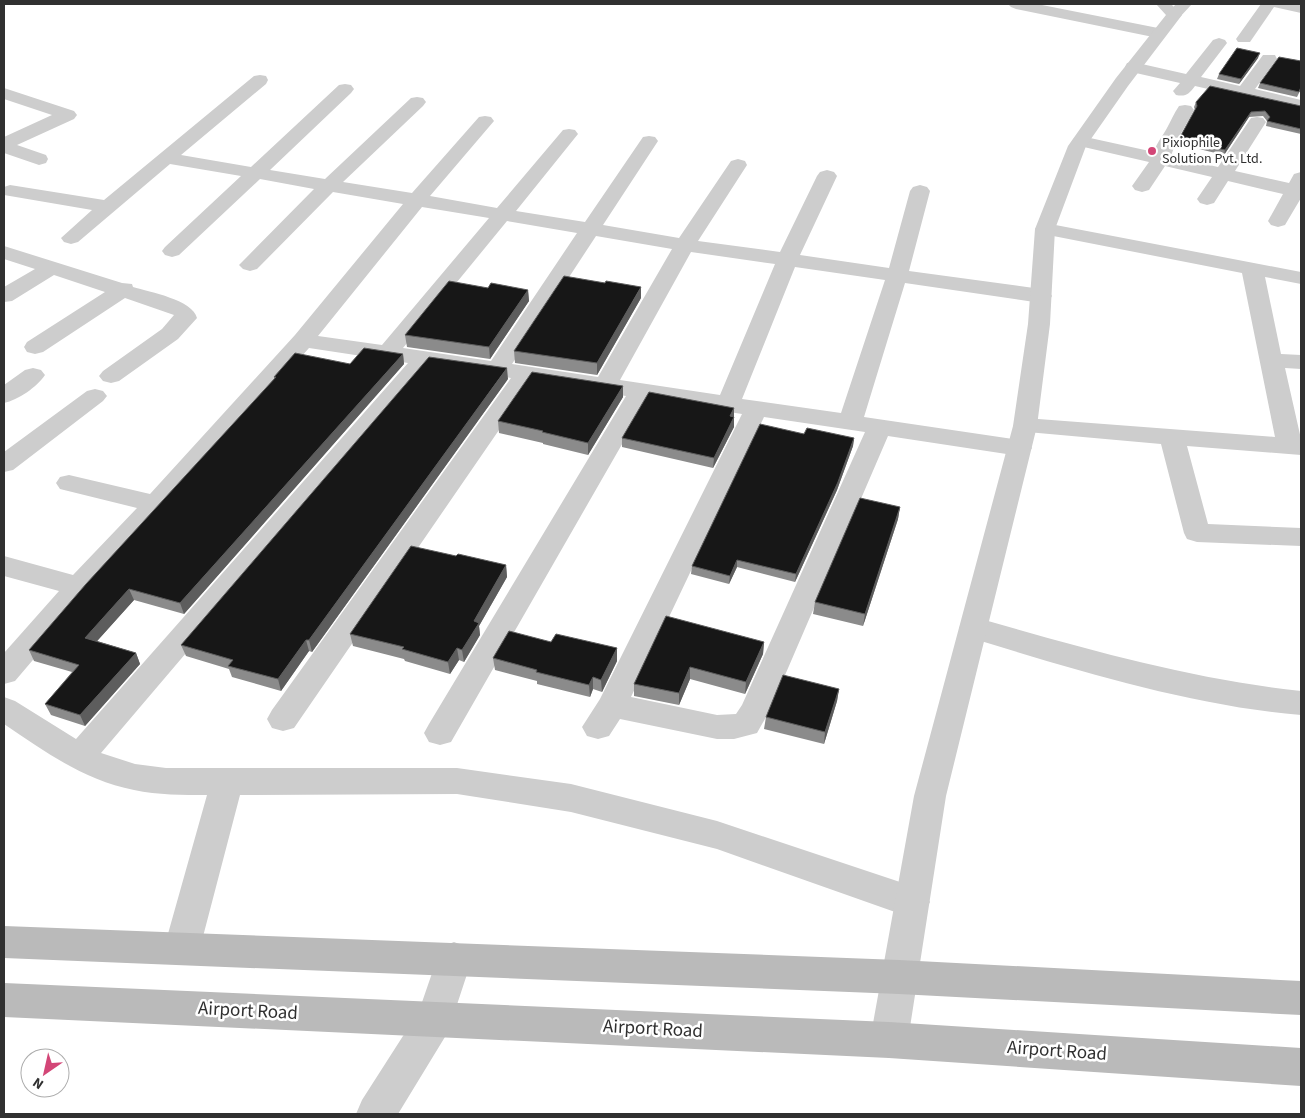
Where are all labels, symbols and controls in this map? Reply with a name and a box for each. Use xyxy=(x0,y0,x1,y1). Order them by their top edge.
place label: Pixiophile Solution Pvt. Ltd. xyxy=(1162,133,1262,169)
marker: Pixiophile Solution Pvt. Ltd. xyxy=(1146,145,1158,157)
street label: Airport Road xyxy=(197,995,299,1027)
street label: Airport Road xyxy=(602,1013,704,1045)
street label: Airport Road xyxy=(1006,1034,1108,1068)
north arrow xyxy=(20,1048,70,1098)
text: N xyxy=(29,1072,48,1094)

